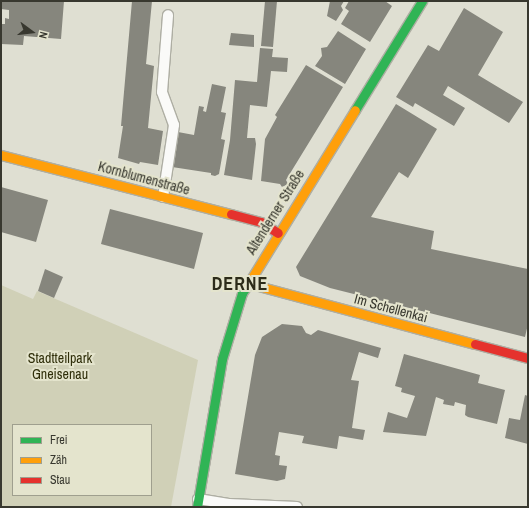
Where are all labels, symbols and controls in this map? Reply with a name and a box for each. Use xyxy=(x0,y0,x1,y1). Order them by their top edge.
north arrow xyxy=(12,12,52,52)
text: N xyxy=(36,30,51,40)
street label: Kornblumenstraße xyxy=(96,158,192,198)
street label: Altenderner Straße xyxy=(242,166,308,258)
district label: DERNE xyxy=(212,273,268,295)
street label: Im Schellenkai xyxy=(352,290,430,326)
park label: Stadtteilpark Gneisenau xyxy=(28,350,92,382)
legend xyxy=(12,424,152,496)
text: Frei xyxy=(50,432,68,448)
text: Zäh xyxy=(50,452,67,468)
text: Stau xyxy=(50,472,70,488)

